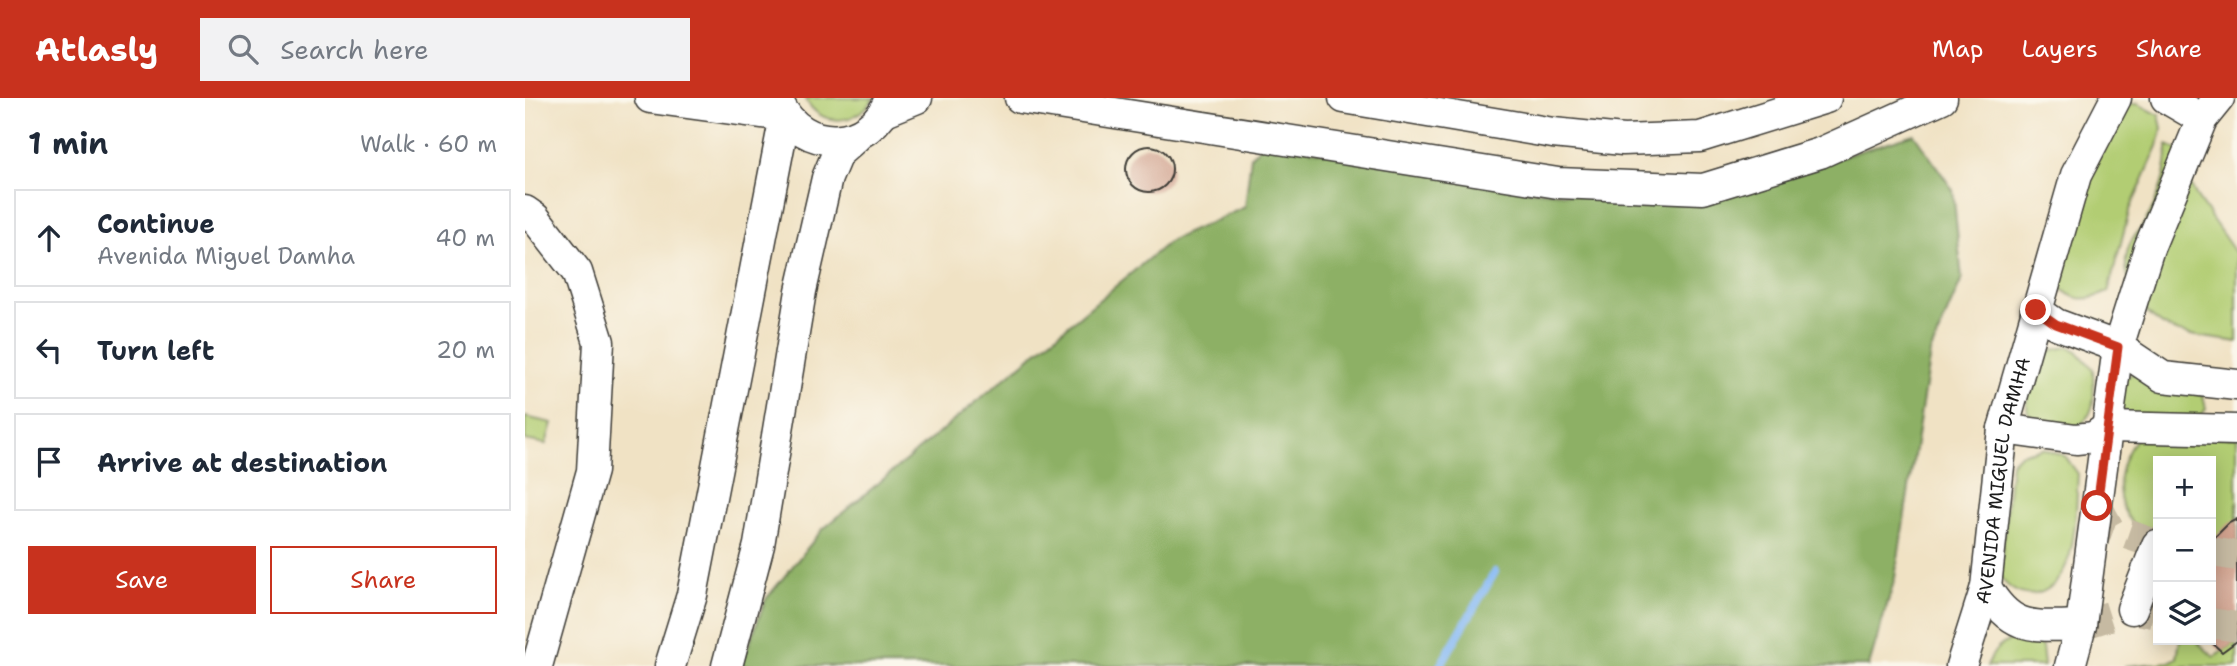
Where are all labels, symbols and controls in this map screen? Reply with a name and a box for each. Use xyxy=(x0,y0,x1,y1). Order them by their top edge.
search box xyxy=(200,18,690,81)
text: Atlasly xyxy=(35,27,158,72)
icon: search xyxy=(224,30,262,68)
text: Search here xyxy=(280,32,429,67)
text: Map xyxy=(1932,33,1983,65)
text: Layers xyxy=(2021,33,2098,65)
text: Share xyxy=(2136,33,2202,65)
text: 1 min xyxy=(28,123,108,164)
text: Walk · 60 m xyxy=(360,129,497,159)
text: Continue xyxy=(97,206,215,241)
icon: ahead xyxy=(30,219,68,257)
text: 40 m xyxy=(435,223,495,253)
text: Avenida Miguel Damha xyxy=(97,241,355,271)
route end xyxy=(2020,294,2051,325)
icon: left xyxy=(30,331,68,369)
text: Turn left xyxy=(97,333,214,368)
text: 20 m xyxy=(436,335,495,365)
street label: AVENIDA MIGUEL DAMHA xyxy=(1969,354,2036,607)
icon: arrive xyxy=(30,443,68,481)
text: Arrive at destination xyxy=(97,445,387,480)
map controls xyxy=(2153,456,2216,645)
button: + xyxy=(2153,456,2216,519)
route start xyxy=(2081,490,2112,521)
button: − xyxy=(2153,519,2216,582)
button: Save xyxy=(28,546,256,614)
button: Share xyxy=(270,546,497,614)
button: layers xyxy=(2153,582,2216,645)

